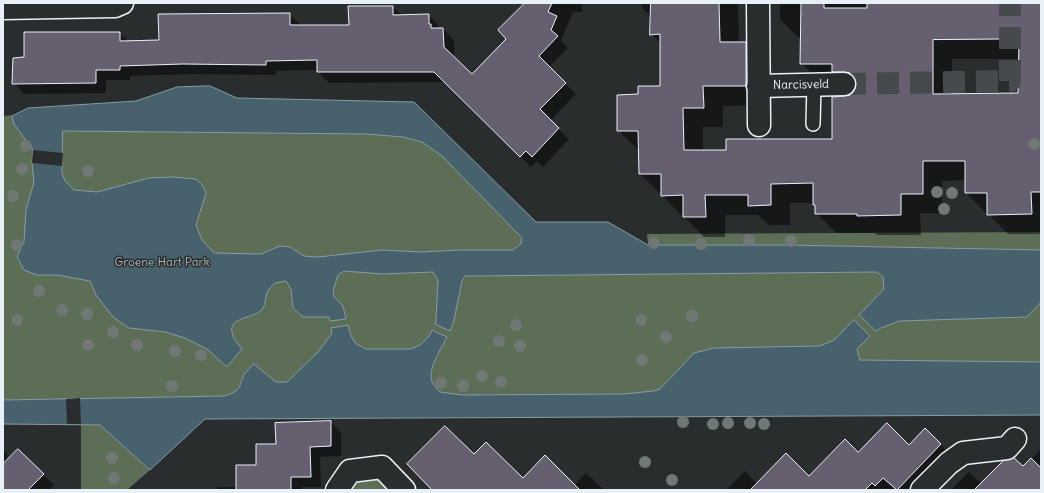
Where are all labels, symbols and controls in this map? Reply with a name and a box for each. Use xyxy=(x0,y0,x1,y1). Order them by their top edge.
street label: Narcisveld xyxy=(773,77,829,93)
park label: Groene Hart Park xyxy=(115,256,209,270)

